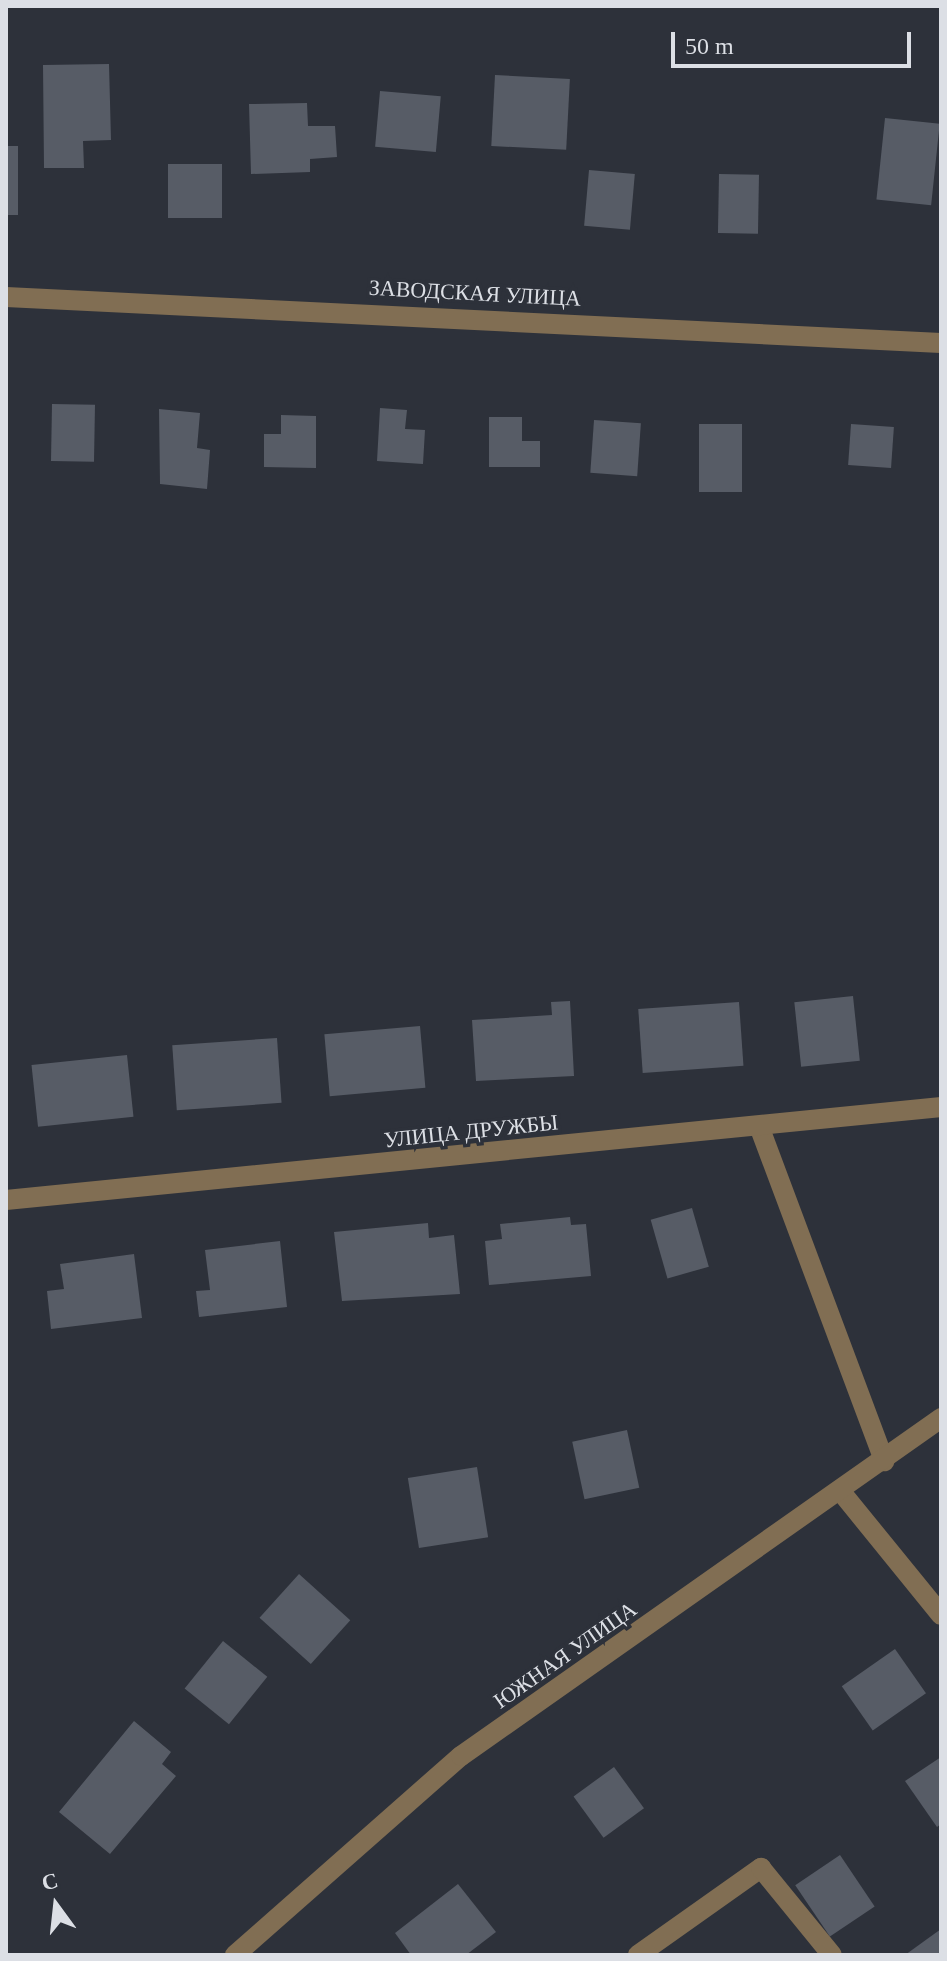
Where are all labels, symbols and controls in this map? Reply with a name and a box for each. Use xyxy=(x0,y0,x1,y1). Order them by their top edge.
scale bar xyxy=(675,16,915,66)
text: 50 m xyxy=(685,33,734,59)
street label: ЗАВОДСКАЯ УЛИЦА xyxy=(368,274,582,312)
street label: УЛИЦА ДРУЖБЫ xyxy=(383,1109,559,1153)
street label: ЮЖНАЯ УЛИЦА xyxy=(488,1596,642,1714)
north arrow xyxy=(16,1865,96,1945)
text: С xyxy=(39,1867,61,1895)

